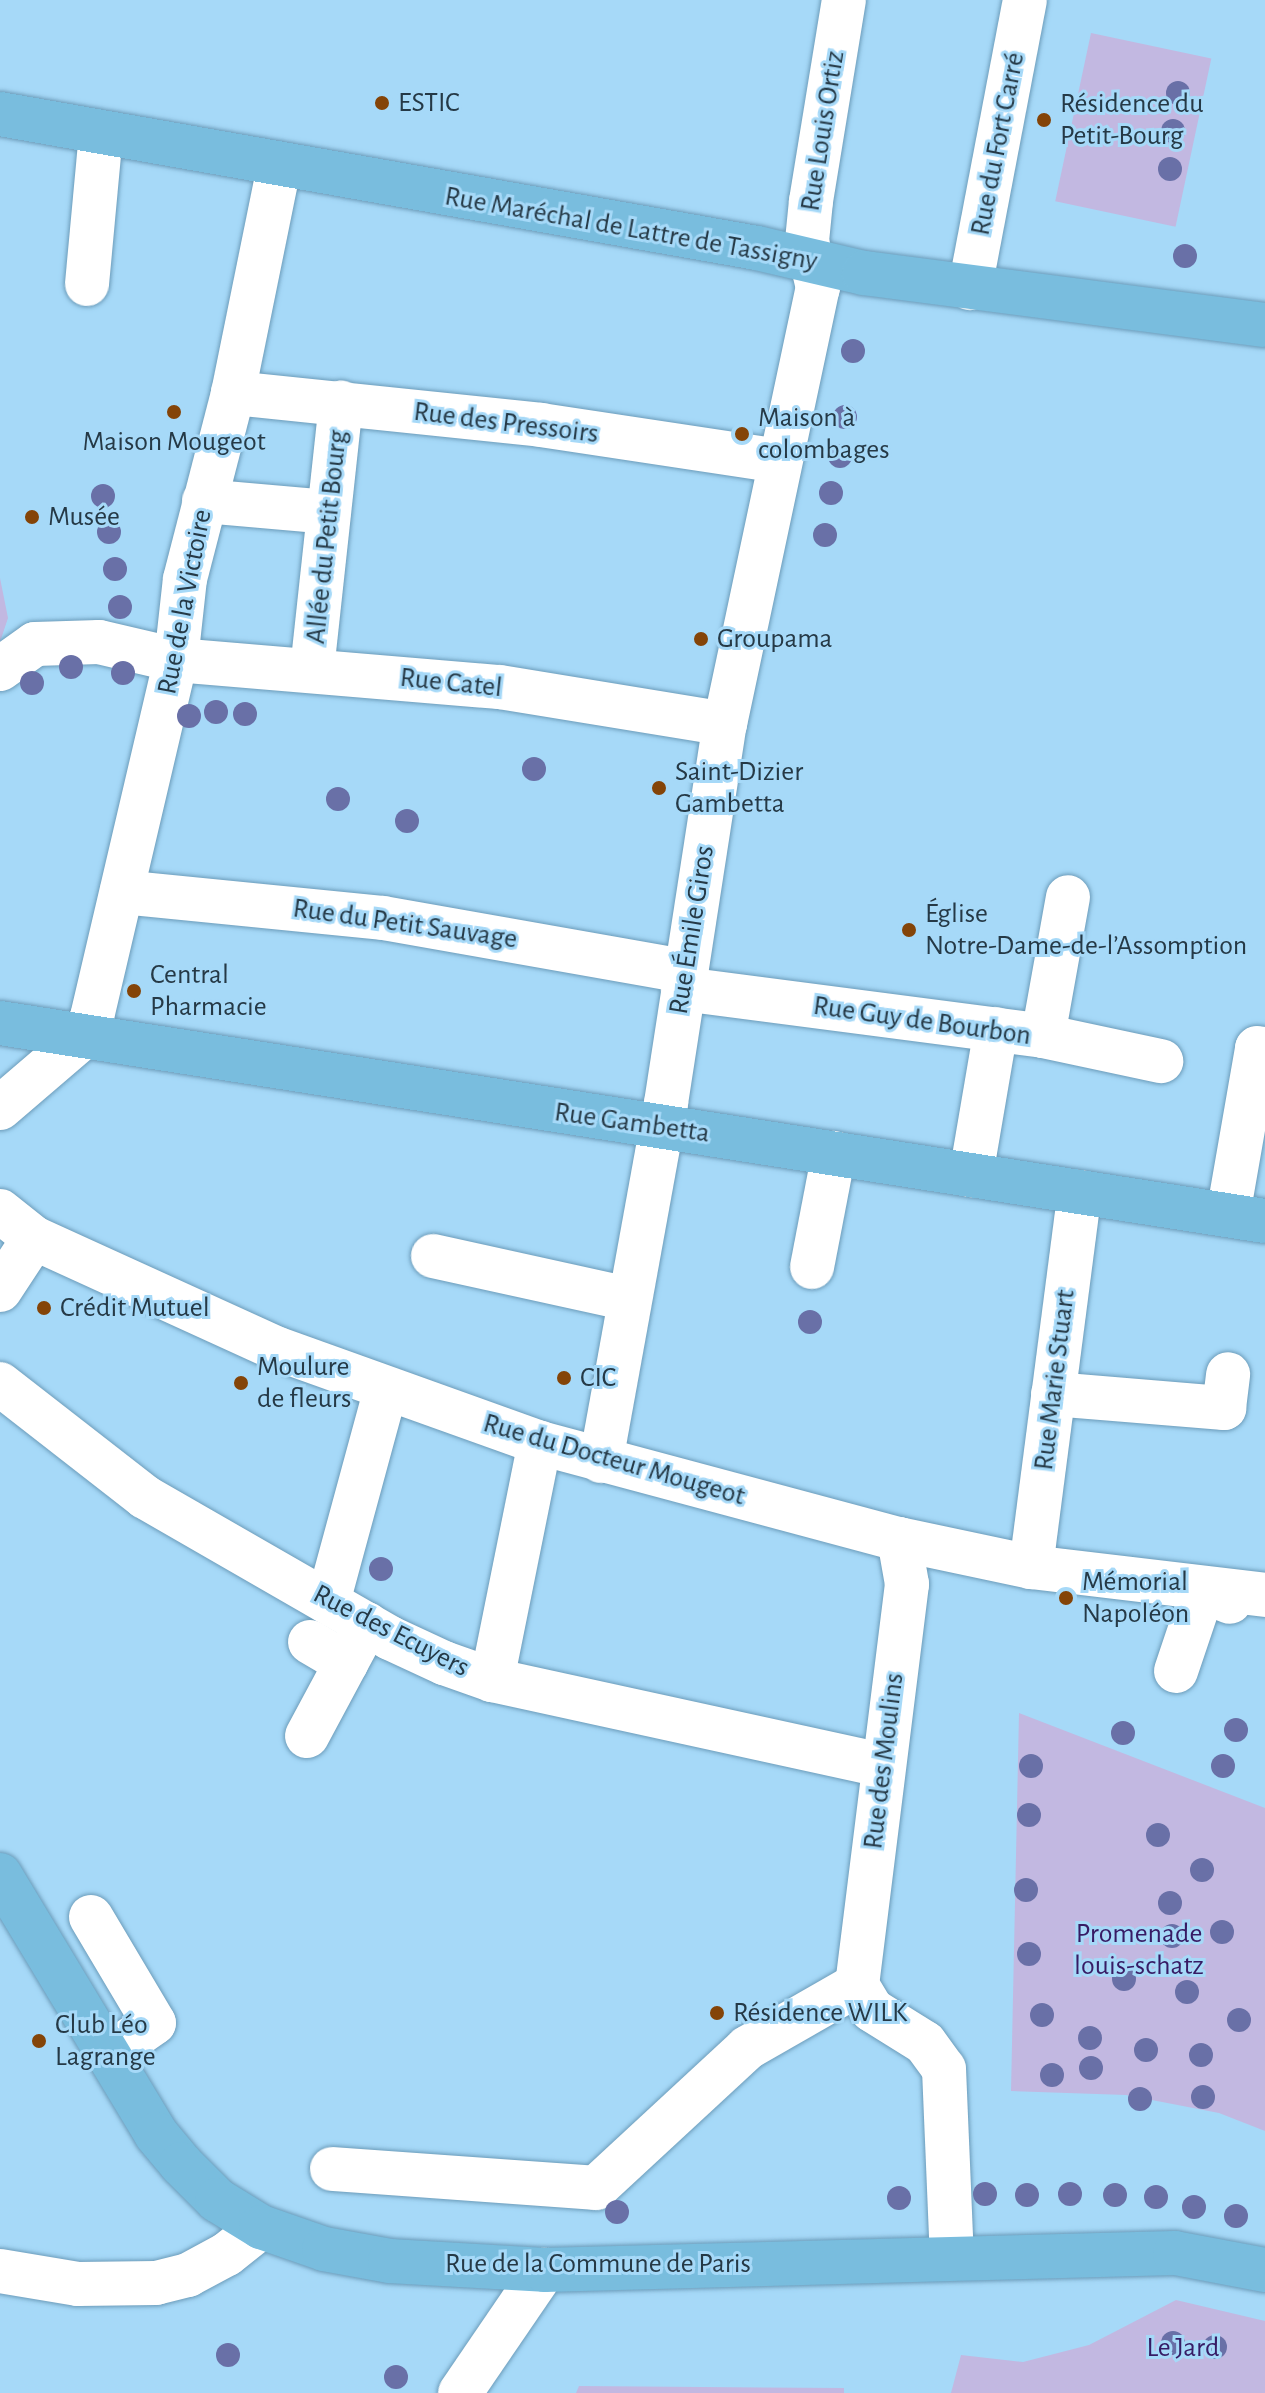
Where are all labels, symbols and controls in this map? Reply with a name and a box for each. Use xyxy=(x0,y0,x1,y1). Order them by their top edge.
street label: Rue Louis Ortiz xyxy=(794,48,852,214)
street label: Rue du Fort Carré xyxy=(964,50,1032,238)
place label: ESTIC xyxy=(398,86,460,120)
place label: Résidence du Petit-Bourg xyxy=(1060,87,1204,153)
marker: ESTIC xyxy=(373,94,391,112)
marker: Résidence du Petit-Bourg xyxy=(1035,111,1053,129)
street label: Rue Maréchal de Lattre de Tassigny xyxy=(442,180,820,278)
street label: Rue des Pressoirs xyxy=(412,395,600,451)
place label: Maison à colombages xyxy=(758,401,890,467)
marker: Maison Mougeot xyxy=(165,403,183,421)
place label: Maison Mougeot xyxy=(82,425,266,459)
marker: Maison à colombages xyxy=(733,425,751,443)
street label: Allée du Petit Bourg xyxy=(299,429,355,645)
place label: Musée xyxy=(48,500,120,534)
street label: Rue de la Victoire xyxy=(151,507,219,697)
marker: Musée xyxy=(23,508,41,526)
place label: Groupama xyxy=(717,622,833,656)
marker: Groupama xyxy=(692,630,710,648)
street label: Rue Catel xyxy=(398,661,504,705)
place label: Saint-Dizier Gambetta xyxy=(675,755,803,821)
marker: Saint-Dizier Gambetta xyxy=(650,779,668,797)
street label: Rue Émile Giros xyxy=(662,843,722,1017)
street label: Rue du Petit Sauvage xyxy=(291,892,519,956)
place label: Église Notre-Dame-de-l’Assomption xyxy=(925,897,1247,963)
marker: Église Notre-Dame-de-l’Assomption xyxy=(900,921,918,939)
place label: Central Pharmacie xyxy=(150,958,267,1024)
marker: Central Pharmacie xyxy=(125,982,143,1000)
street label: Rue Guy de Bourbon xyxy=(811,989,1033,1053)
street label: Rue Gambetta xyxy=(552,1095,712,1151)
street label: Rue Marie Stuart xyxy=(1027,1288,1083,1472)
place label: Crédit Mutuel xyxy=(60,1291,210,1325)
marker: Crédit Mutuel xyxy=(35,1299,53,1317)
place label: Moulure de fleurs xyxy=(257,1350,351,1416)
place label: CIC xyxy=(580,1361,616,1395)
marker: CIC xyxy=(555,1369,573,1387)
marker: Moulure de fleurs xyxy=(232,1374,250,1392)
street label: Rue du Docteur Mougeot xyxy=(479,1407,749,1513)
place label: Mémorial Napoléon xyxy=(1082,1565,1189,1631)
street label: Rue des Ecuyers xyxy=(307,1577,475,1685)
marker: Mémorial Napoléon xyxy=(1057,1589,1075,1607)
street label: Rue des Moulins xyxy=(857,1671,911,1851)
park label: Promenade louis-schatz xyxy=(1074,1917,1204,1983)
place label: Résidence WILK xyxy=(733,1996,907,2030)
marker: Résidence WILK xyxy=(708,2004,726,2022)
place label: Club Léo Lagrange xyxy=(55,2008,156,2074)
marker: Club Léo Lagrange xyxy=(30,2032,48,2050)
street label: Rue de la Commune de Paris xyxy=(445,2247,751,2281)
park label: Le Jard xyxy=(1146,2331,1220,2365)

